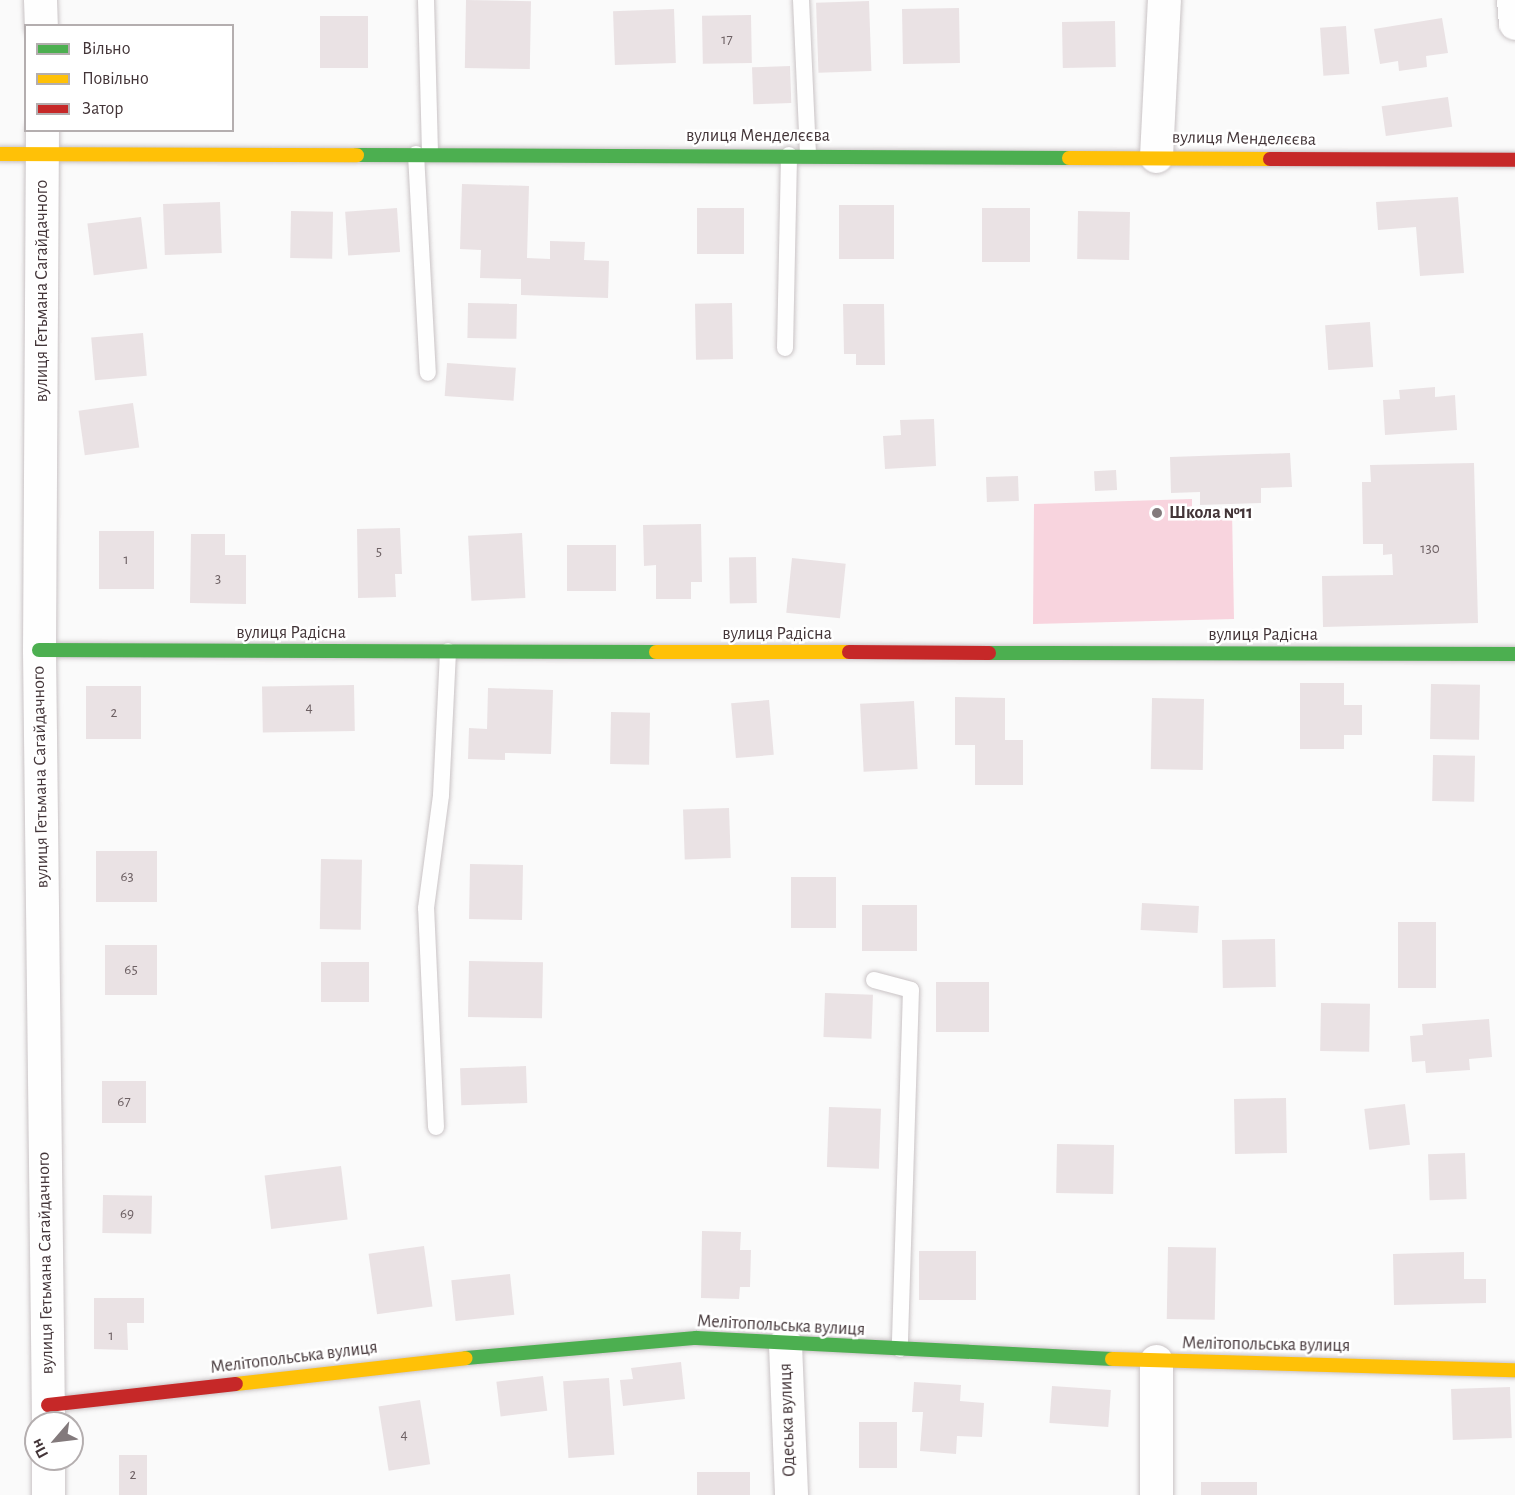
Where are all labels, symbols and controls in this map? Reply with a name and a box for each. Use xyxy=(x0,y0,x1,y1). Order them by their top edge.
legend xyxy=(24,24,234,132)
house number: 17 xyxy=(721,31,733,49)
text: Вільно xyxy=(82,40,130,58)
text: Повільно xyxy=(82,70,149,88)
text: Затор xyxy=(82,100,123,118)
street label: вулиця Менделєєва xyxy=(686,125,830,147)
street label: вулиця Менделєєва xyxy=(1172,127,1316,151)
street label: вулиця Гетьмана Сагайдачного xyxy=(31,180,53,402)
place label: Школа №11 xyxy=(1169,502,1253,524)
marker: Школа №11 xyxy=(1150,506,1164,520)
house number: 130 xyxy=(1420,540,1440,558)
house number: 5 xyxy=(376,543,382,561)
house number: 1 xyxy=(123,551,129,569)
house number: 3 xyxy=(215,570,221,588)
street label: вулиця Радісна xyxy=(236,622,346,644)
street label: вулиця Радісна xyxy=(722,623,832,645)
street label: вулиця Радісна xyxy=(1208,624,1318,646)
street label: вулиця Гетьмана Сагайдачного xyxy=(28,666,54,888)
house number: 4 xyxy=(305,699,313,717)
house number: 2 xyxy=(111,704,117,722)
house number: 63 xyxy=(120,868,134,886)
house number: 65 xyxy=(124,961,138,979)
house number: 67 xyxy=(117,1093,131,1111)
street label: вулиця Гетьмана Сагайдачного xyxy=(33,1152,59,1374)
house number: 69 xyxy=(120,1205,134,1223)
street label: Мелітопольська вулиця xyxy=(696,1311,866,1341)
house number: 1 xyxy=(108,1327,114,1345)
street label: Мелітопольська вулиця xyxy=(1182,1333,1350,1357)
street label: Мелітопольська вулиця xyxy=(209,1337,379,1379)
street label: Одеська вулиця xyxy=(775,1363,801,1477)
north arrow xyxy=(24,1411,84,1471)
house number: 4 xyxy=(400,1426,408,1444)
text: Пн xyxy=(28,1436,52,1461)
house number: 2 xyxy=(130,1466,136,1484)

